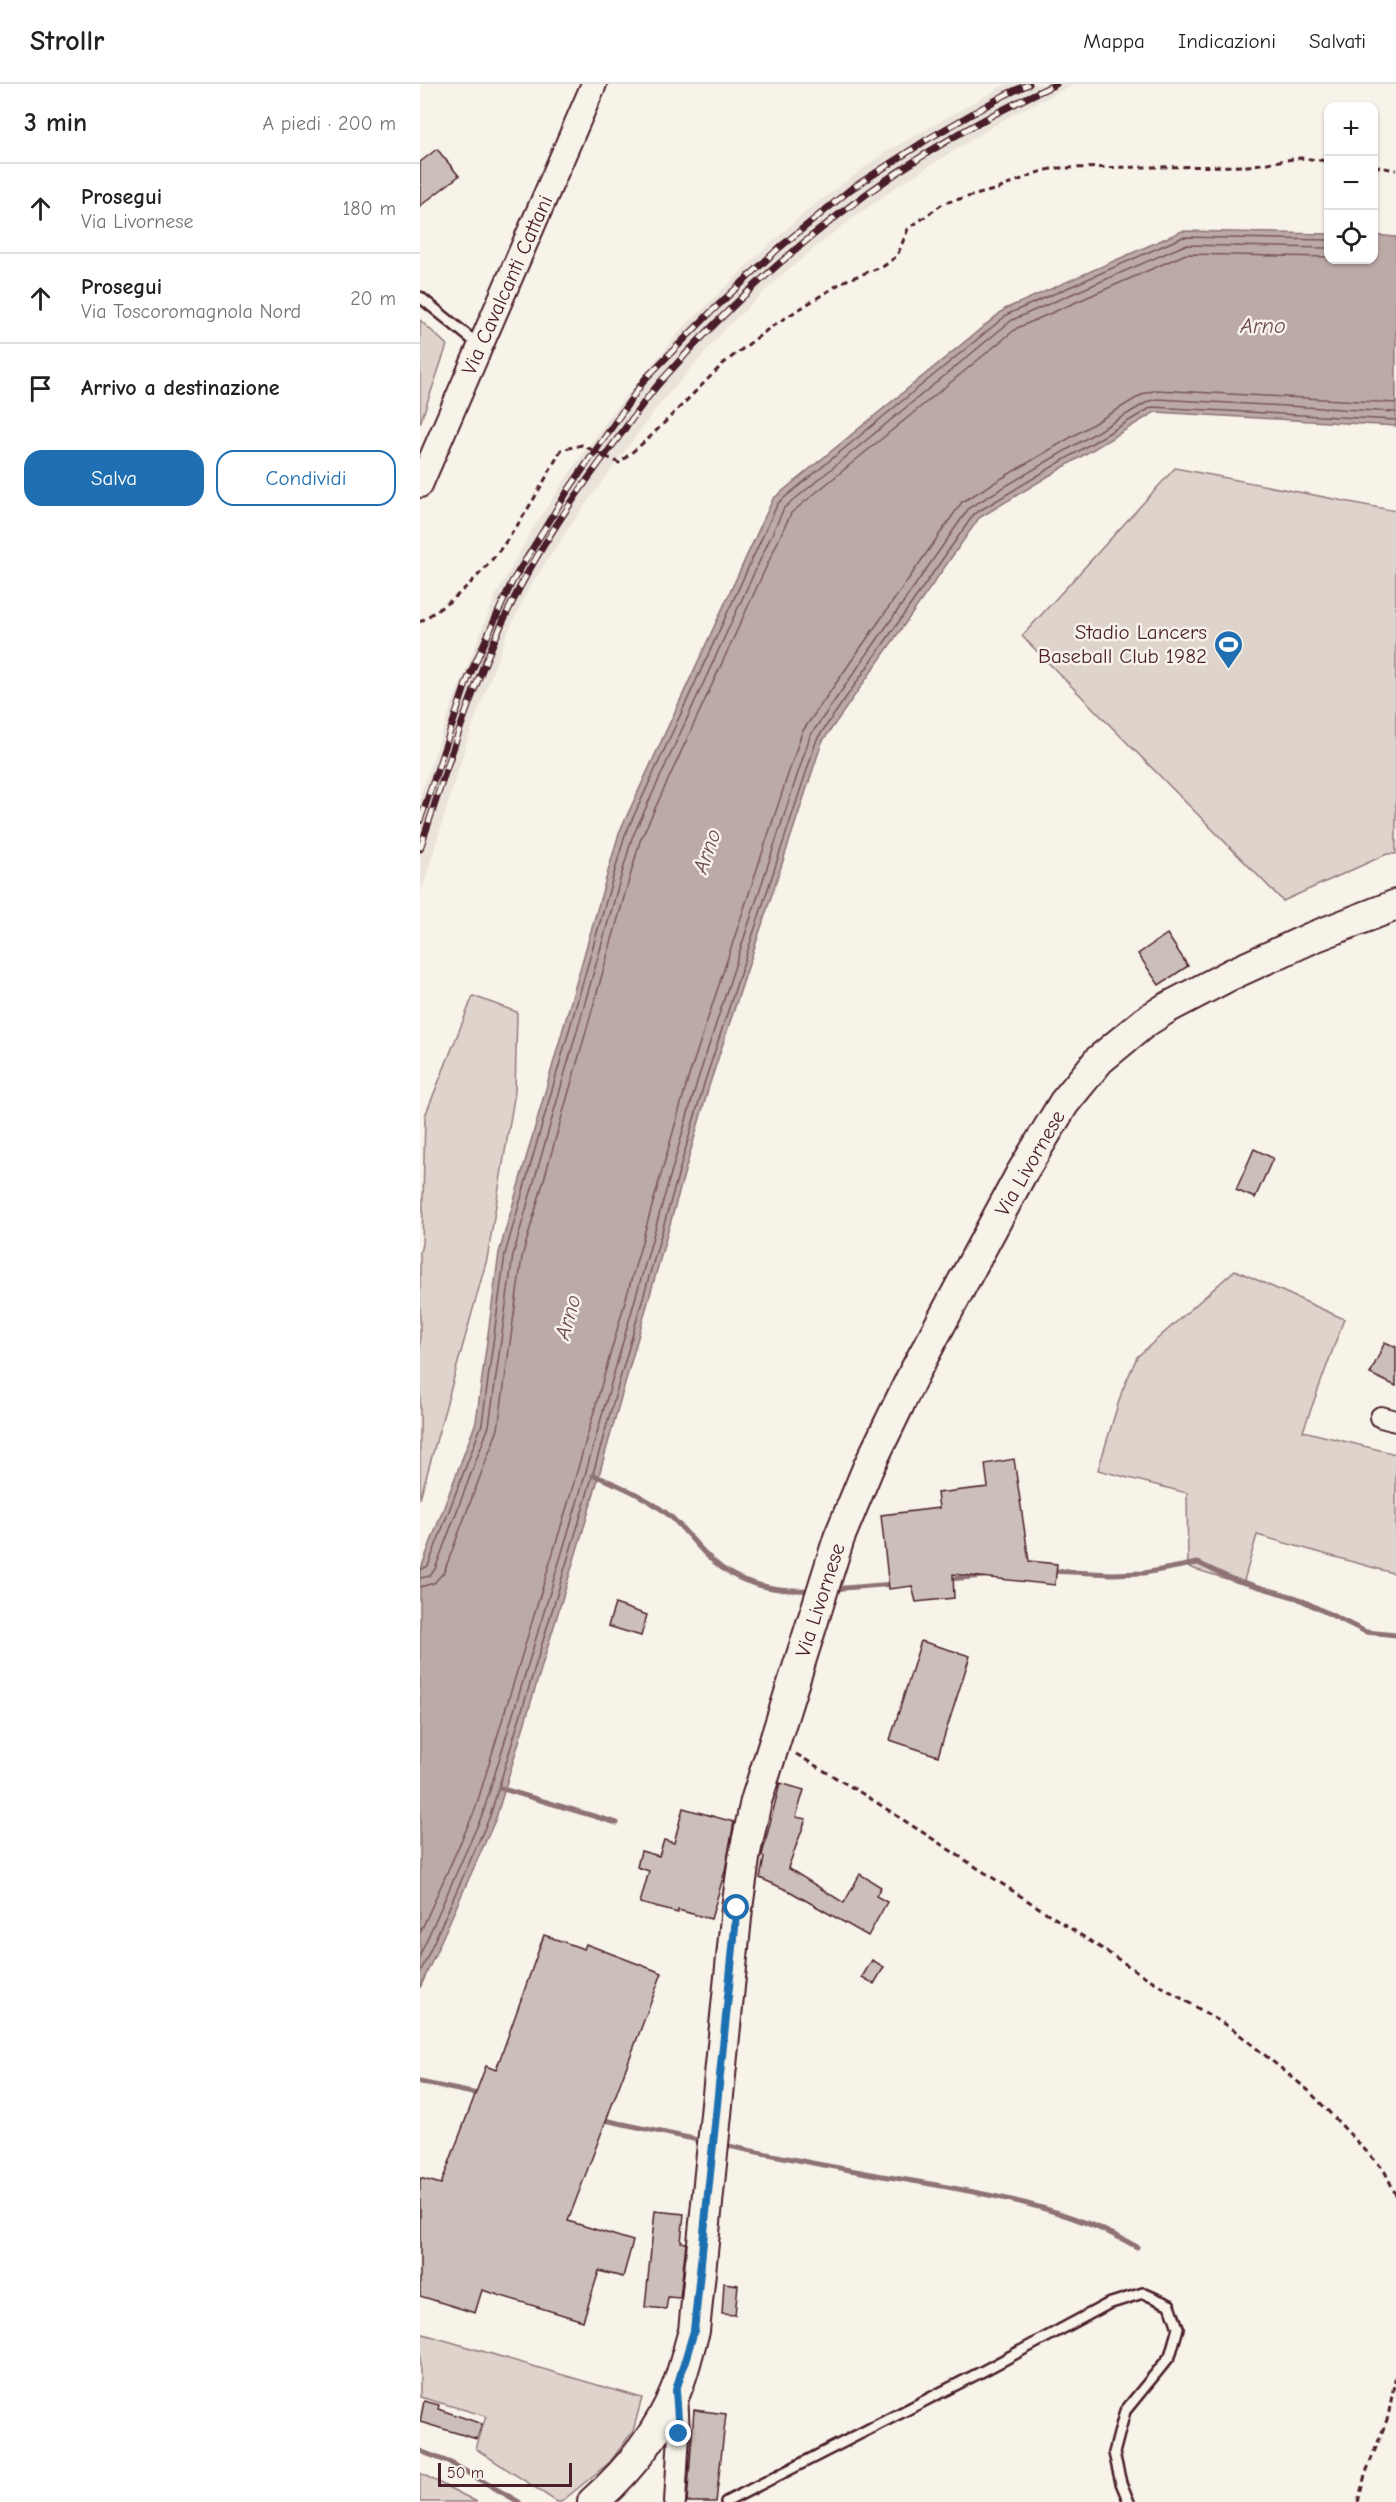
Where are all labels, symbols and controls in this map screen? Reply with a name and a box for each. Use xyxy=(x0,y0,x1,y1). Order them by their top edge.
text: Strollr xyxy=(30,25,104,57)
text: Mappa xyxy=(1083,29,1145,53)
text: Indicazioni xyxy=(1178,29,1276,53)
text: Salvati xyxy=(1309,29,1366,53)
map controls xyxy=(1324,102,1378,264)
button: + xyxy=(1324,102,1378,156)
text: 3 min xyxy=(24,108,87,138)
text: A piedi · 200 m xyxy=(262,112,396,135)
button: − xyxy=(1324,156,1378,210)
text: Prosegui xyxy=(81,184,162,210)
street label: Via Cavalcanti Cattani xyxy=(457,191,557,379)
icon: ahead xyxy=(24,192,57,225)
text: 180 m xyxy=(342,197,396,220)
text: Via Livornese xyxy=(81,210,194,233)
button: locate xyxy=(1324,210,1378,264)
text: Prosegui xyxy=(81,274,162,300)
icon: ahead xyxy=(24,282,57,315)
text: 20 m xyxy=(350,287,396,310)
text: Via Toscoromagnola Nord xyxy=(81,300,301,323)
water label: Arno xyxy=(1239,313,1286,339)
icon: arrive xyxy=(24,372,57,405)
text: Arrivo a destinazione xyxy=(81,375,280,401)
button: Salva xyxy=(24,450,204,506)
button: Condividi xyxy=(216,450,396,506)
place label: Stadio Lancers Baseball Club 1982 xyxy=(1038,620,1207,668)
sports icon: Stadio Lancers Baseball Club 1982 xyxy=(1212,628,1244,670)
water label: Arno xyxy=(687,826,727,878)
street label: Via Livornese xyxy=(990,1106,1070,1220)
water label: Arno xyxy=(549,1292,587,1344)
street label: Via Livornese xyxy=(790,1540,850,1660)
route start xyxy=(723,1894,749,1920)
route end xyxy=(665,2420,691,2446)
scale bar xyxy=(438,2460,572,2488)
text: 50 m xyxy=(447,2464,484,2482)

